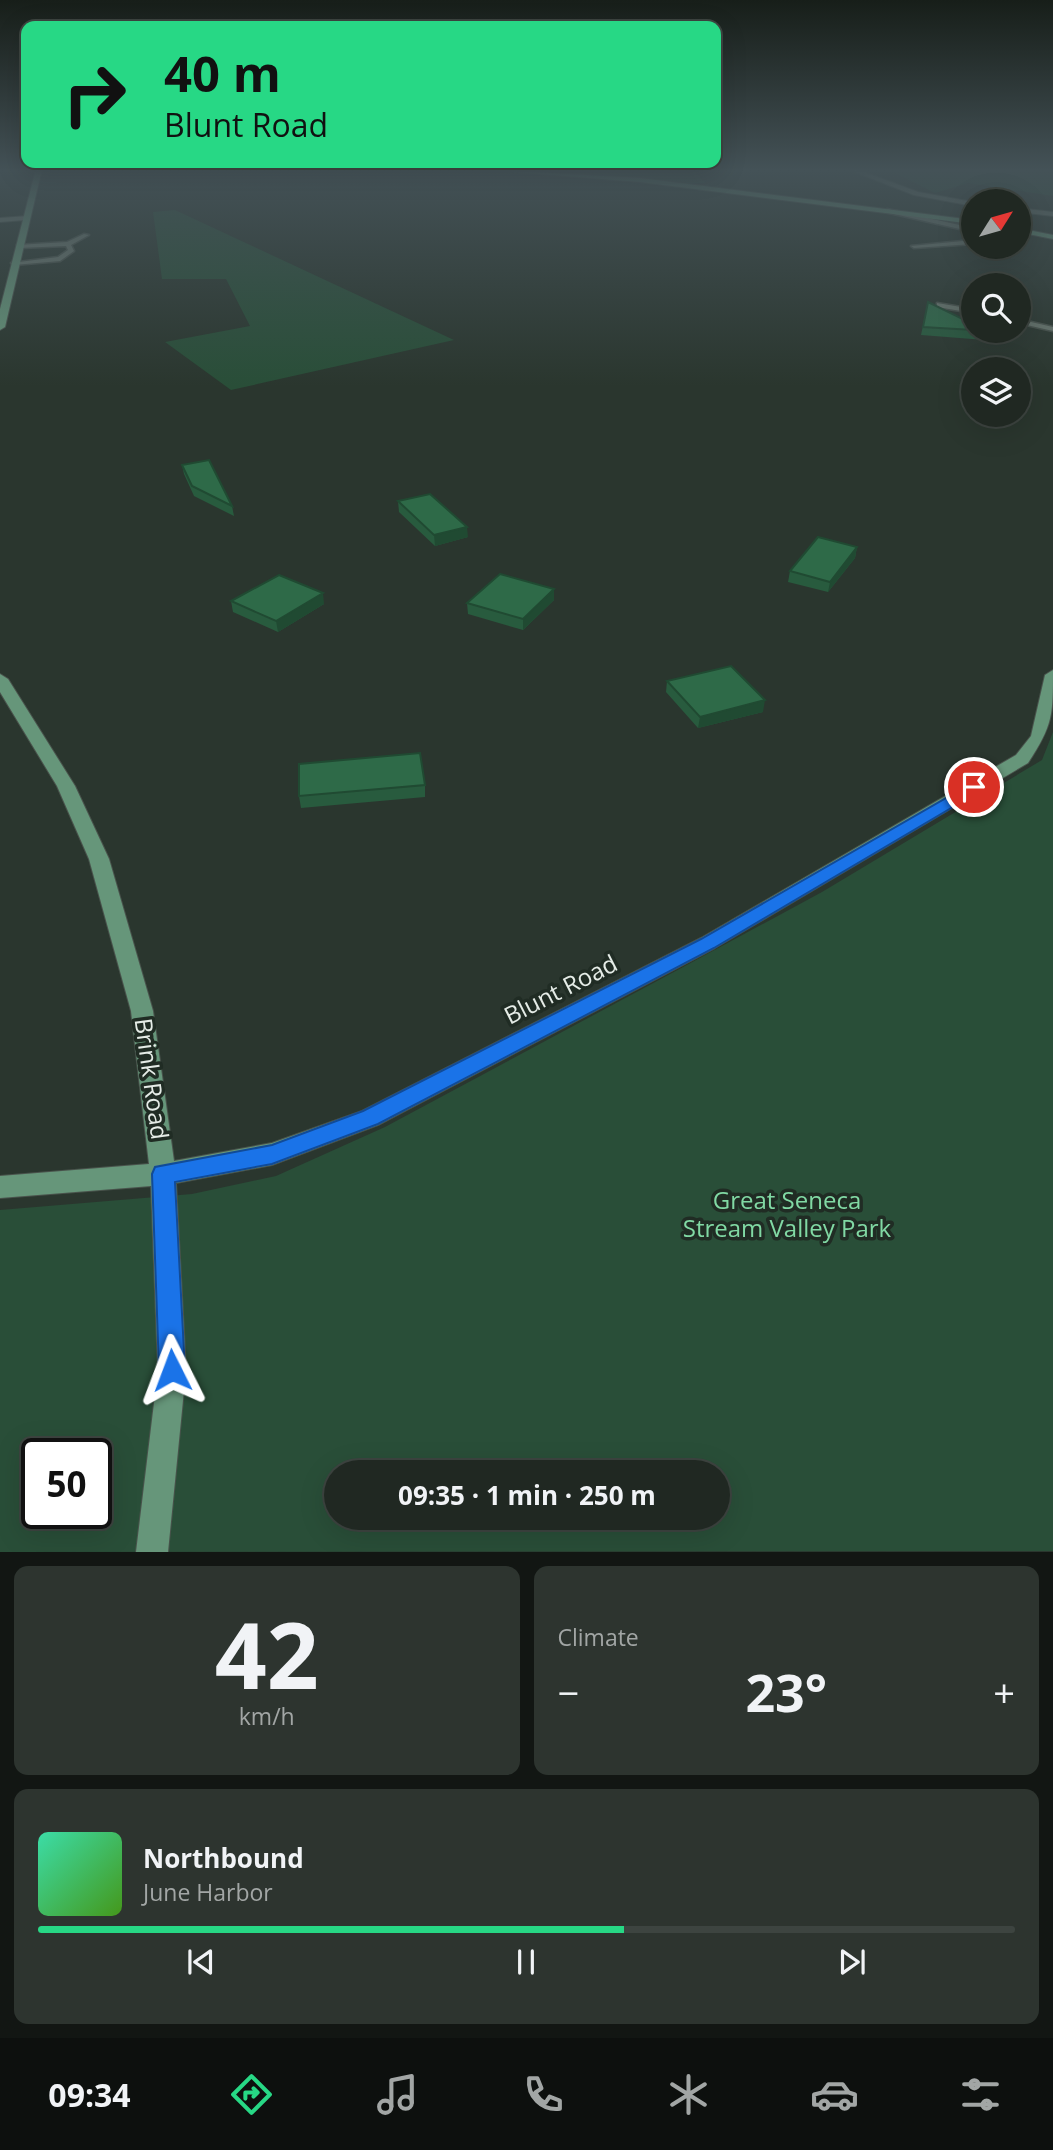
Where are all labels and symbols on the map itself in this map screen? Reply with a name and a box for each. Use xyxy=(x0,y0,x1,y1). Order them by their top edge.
north arrow xyxy=(961,189,1031,259)
pin xyxy=(944,757,1004,817)
street label: Blunt Road xyxy=(498,946,623,1031)
street label: Brink Road xyxy=(128,1016,177,1142)
park label: Great Seneca Stream Valley Park xyxy=(683,1183,892,1244)
position arrow xyxy=(135,1333,209,1407)
speed limit sign: 50 xyxy=(21,1438,112,1529)

